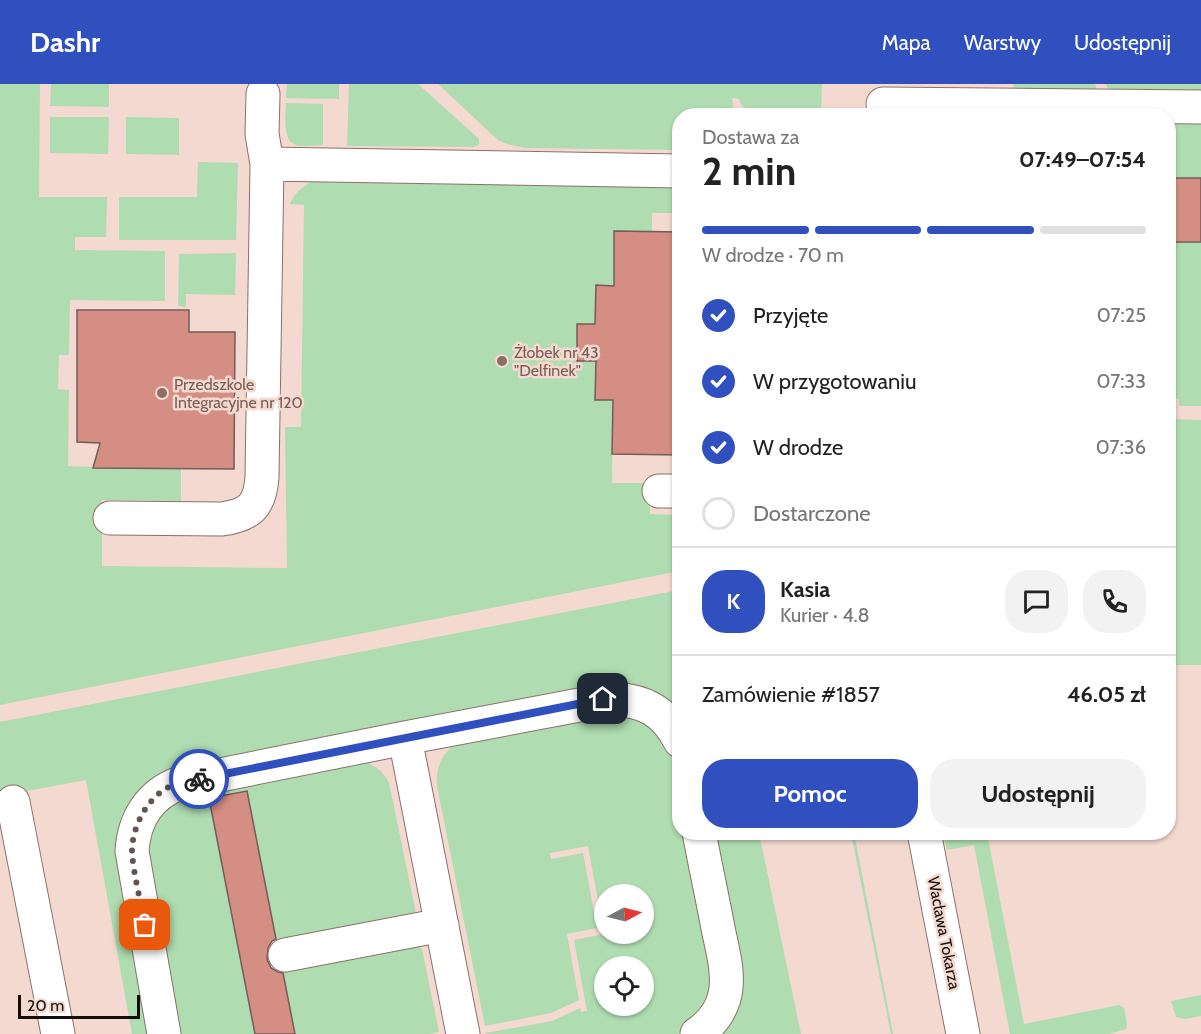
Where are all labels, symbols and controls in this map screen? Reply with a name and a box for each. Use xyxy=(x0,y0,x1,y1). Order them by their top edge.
text: Dashr xyxy=(30,25,100,59)
text: Mapa xyxy=(882,30,931,55)
text: Warstwy xyxy=(964,30,1041,55)
text: Udostępnij xyxy=(1074,30,1171,55)
text: Dostawa za xyxy=(702,125,799,149)
text: 07:49–07:54 xyxy=(1019,146,1146,173)
text: 2 min xyxy=(702,147,796,195)
text: W drodze · 70 m xyxy=(702,243,844,267)
icon: check xyxy=(702,299,735,332)
text: Przyjęte xyxy=(753,302,828,329)
text: 07:25 xyxy=(1097,303,1146,327)
place label: Żłobek nr 43 "Delfinek" xyxy=(514,343,599,380)
marker: Żłobek nr 43 "Delfinek" xyxy=(495,354,509,368)
icon: check xyxy=(702,365,735,398)
text: W przygotowaniu xyxy=(753,368,916,395)
text: 07:33 xyxy=(1096,369,1146,393)
place label: Przedszkole Integracyjne nr 120 xyxy=(174,375,303,412)
marker: Przedszkole Integracyjne nr 120 xyxy=(155,386,169,400)
icon: check xyxy=(702,431,735,464)
text: W drodze xyxy=(753,434,843,461)
text: 07:36 xyxy=(1096,435,1146,459)
text: Dostarczone xyxy=(753,500,870,527)
button: chat xyxy=(1005,570,1068,633)
button: phone xyxy=(1083,570,1146,633)
text: Kasia xyxy=(780,576,830,603)
text: K xyxy=(727,588,740,615)
text: Kurier · 4.8 xyxy=(780,603,870,627)
pin xyxy=(577,673,628,724)
text: Zamówienie #1857 xyxy=(702,681,880,708)
text: 46.05 zł xyxy=(1067,681,1146,708)
icon: home xyxy=(586,682,619,715)
courier xyxy=(169,749,229,809)
button: Pomoc xyxy=(702,759,918,828)
button: Udostępnij xyxy=(930,759,1146,828)
icon: bike xyxy=(183,763,216,796)
street label: Wacława Tokarza xyxy=(924,875,964,991)
north arrow xyxy=(594,884,654,944)
map controls xyxy=(594,884,654,1016)
pin xyxy=(119,899,170,950)
icon: bag xyxy=(128,908,161,941)
button: locate xyxy=(594,956,654,1016)
scale bar xyxy=(18,992,140,1020)
text: 20 m xyxy=(27,996,64,1015)

